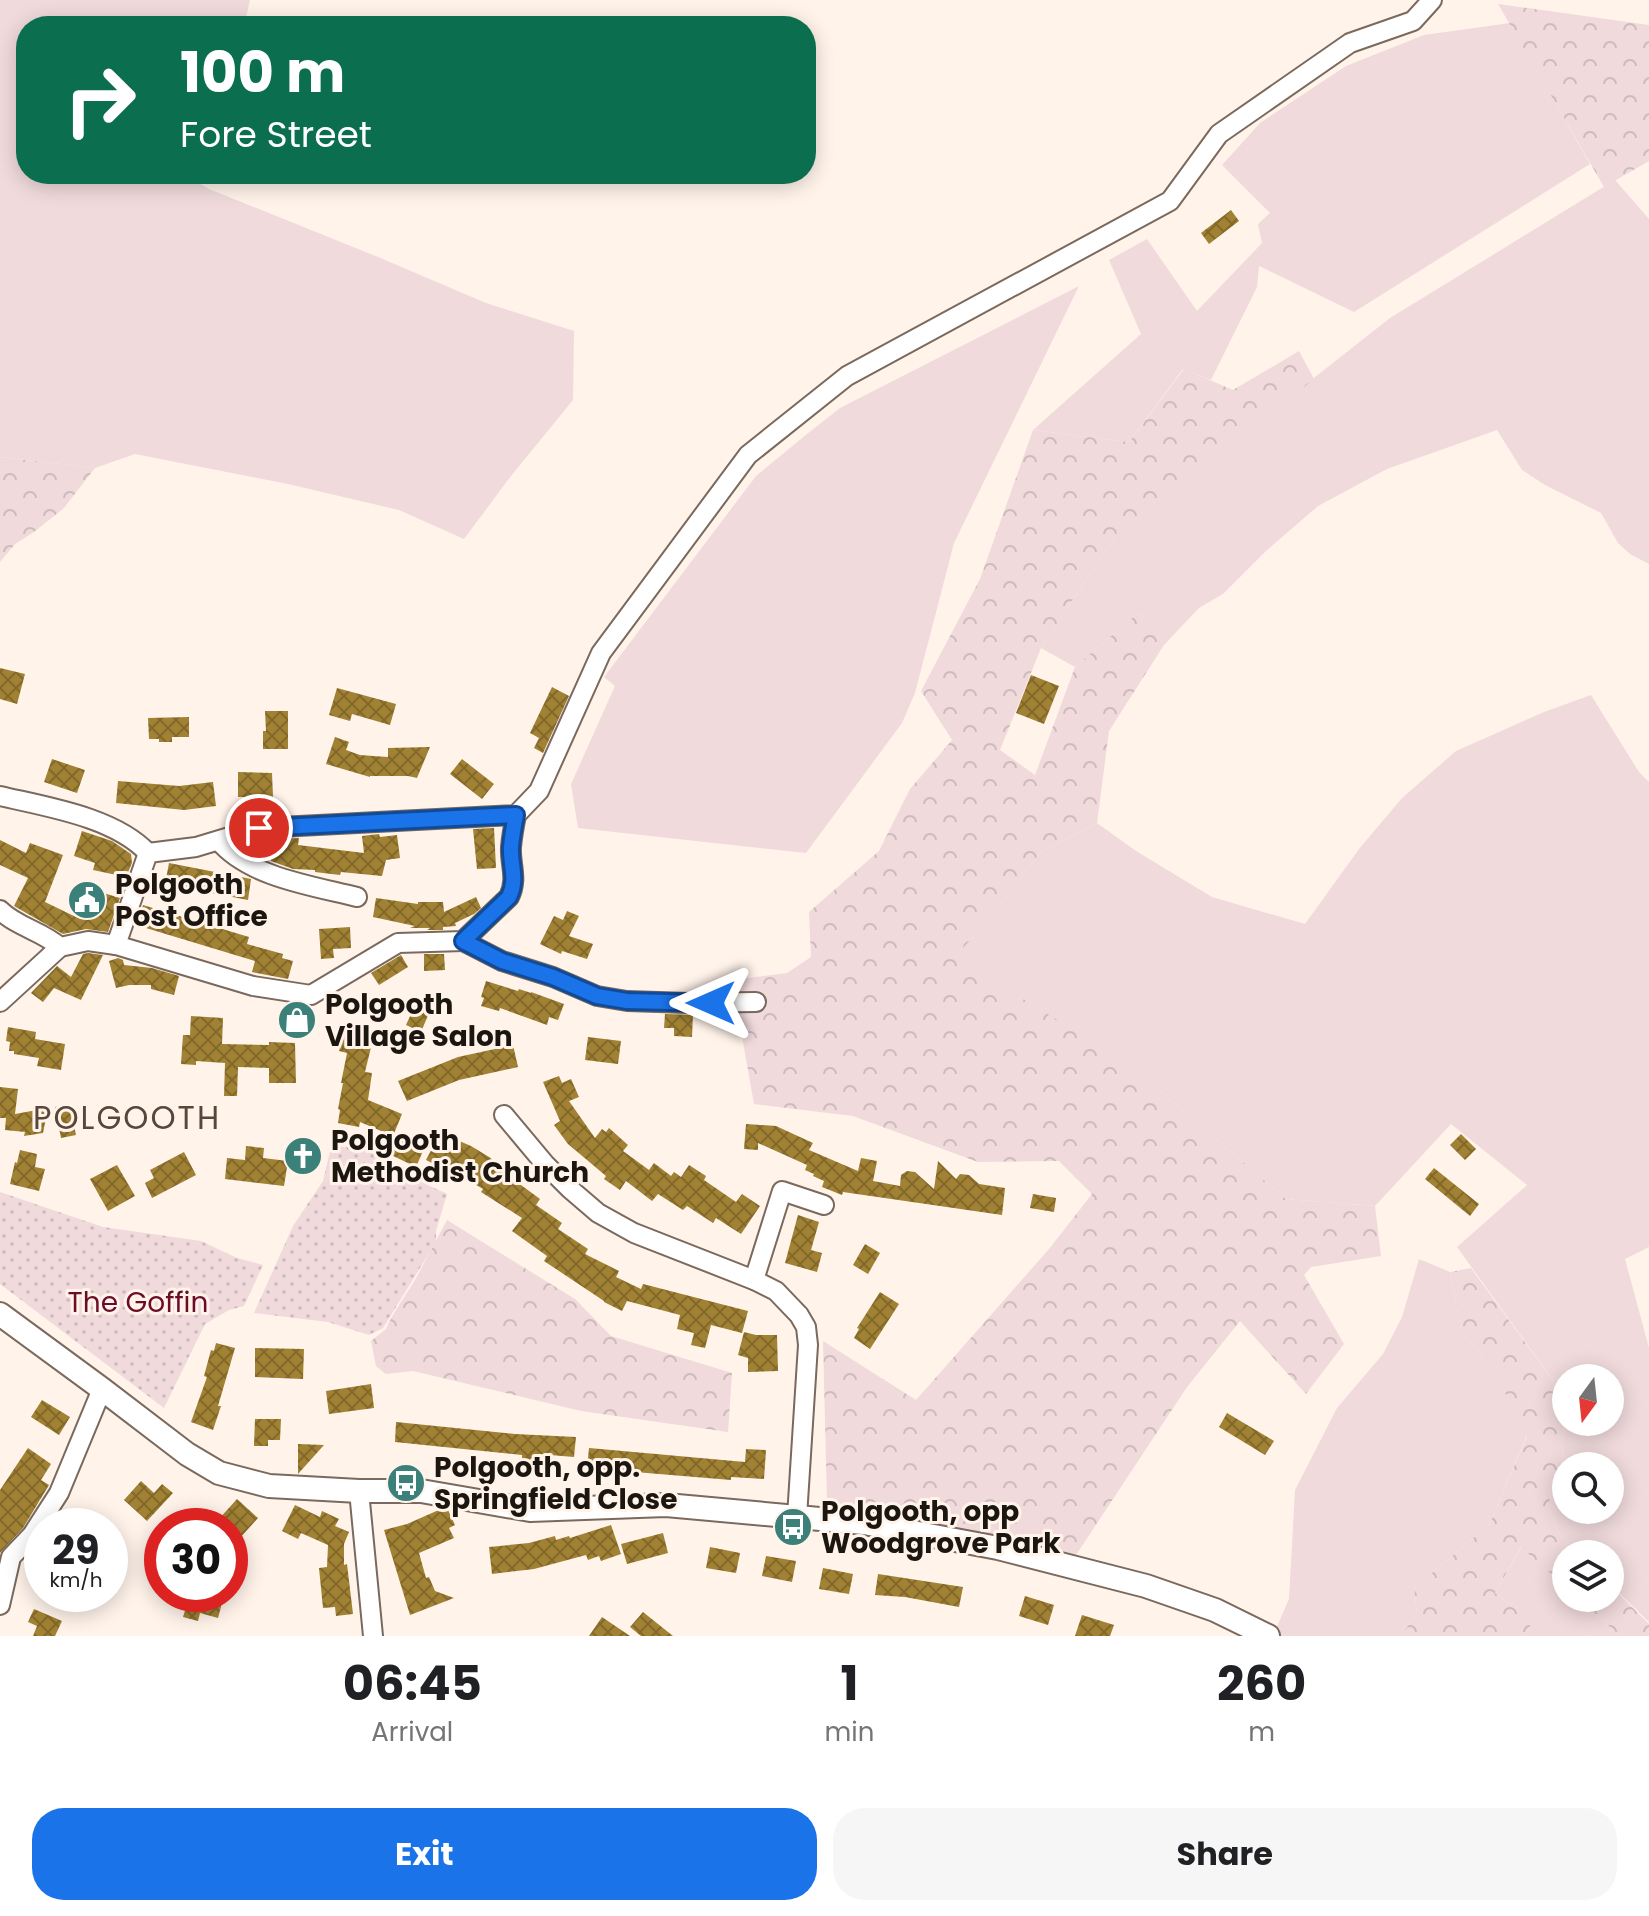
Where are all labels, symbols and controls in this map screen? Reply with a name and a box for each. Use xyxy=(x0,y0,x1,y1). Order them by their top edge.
text: 100 m xyxy=(180,33,345,112)
icon: right xyxy=(48,48,152,152)
text: Fore Street xyxy=(180,109,372,160)
pin xyxy=(225,794,293,862)
icon: arrive xyxy=(237,806,281,850)
place label: Polgooth Post Office xyxy=(115,865,268,936)
public building icon: Polgooth Post Office xyxy=(66,879,108,921)
position arrow xyxy=(669,961,753,1045)
place label: Polgooth Village Salon xyxy=(325,985,513,1056)
shop icon: Polgooth Village Salon xyxy=(276,999,318,1041)
district label: POLGOOTH xyxy=(33,1095,221,1140)
place label: Polgooth Methodist Church xyxy=(331,1121,589,1192)
church icon: Polgooth Methodist Church xyxy=(282,1135,324,1177)
park label: The Goffin xyxy=(68,1283,208,1322)
north arrow xyxy=(1552,1364,1624,1436)
map controls xyxy=(1552,1364,1624,1612)
place label: Polgooth, opp. Springfield Close xyxy=(434,1448,677,1519)
button: search xyxy=(1552,1452,1624,1524)
bus stop icon: Polgooth, opp. Springfield Close xyxy=(385,1462,427,1504)
place label: Polgooth, opp Woodgrove Park xyxy=(821,1492,1061,1563)
bus stop icon: Polgooth, opp Woodgrove Park xyxy=(772,1506,814,1548)
speed limit sign: 30 xyxy=(144,1508,248,1612)
text: 29 xyxy=(52,1522,100,1578)
button: layers xyxy=(1552,1540,1624,1612)
text: km/h xyxy=(49,1566,103,1594)
text: 06:45 xyxy=(343,1650,482,1717)
text: 1 xyxy=(840,1650,858,1717)
text: 260 xyxy=(1217,1650,1306,1717)
text: Arrival xyxy=(371,1714,453,1750)
text: min xyxy=(825,1714,874,1750)
text: m xyxy=(1248,1714,1275,1750)
button: Exit xyxy=(32,1808,817,1900)
button: Share xyxy=(833,1808,1617,1900)

